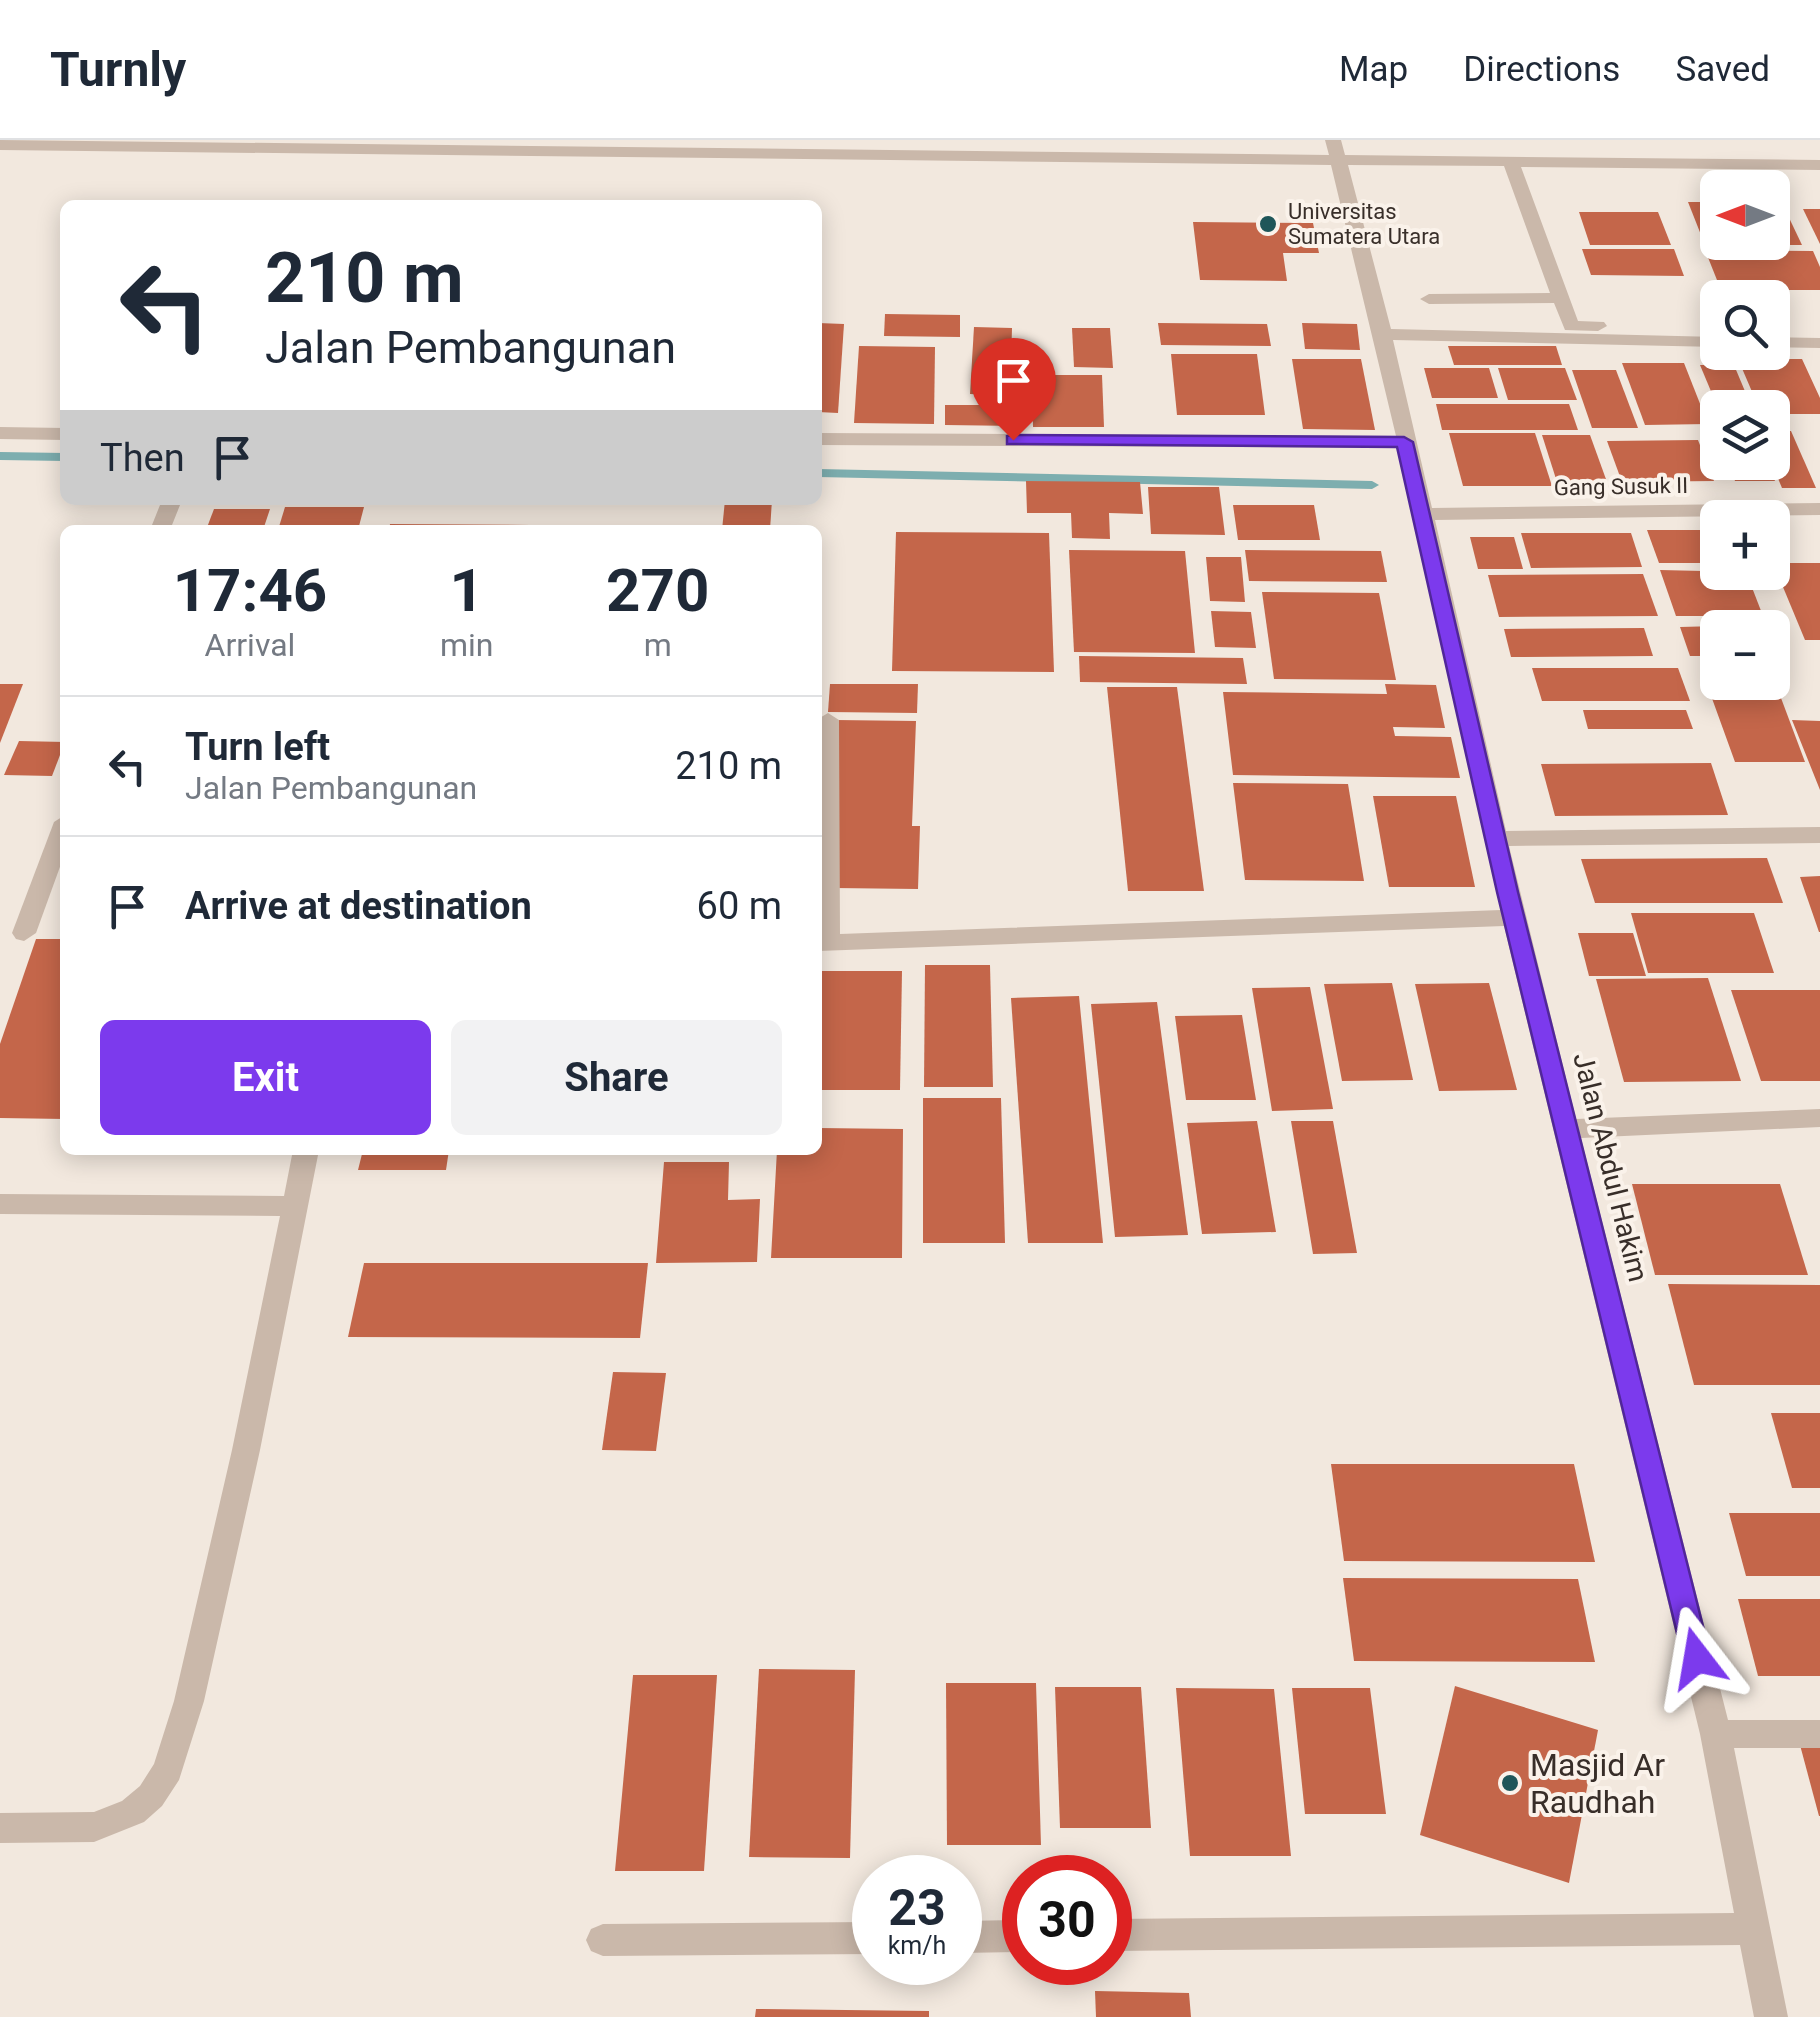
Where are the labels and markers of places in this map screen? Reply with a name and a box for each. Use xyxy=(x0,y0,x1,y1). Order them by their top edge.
place label: Universitas Sumatera Utara xyxy=(1288,199,1440,249)
marker: Universitas Sumatera Utara xyxy=(1257,213,1279,235)
pin xyxy=(971,338,1056,441)
place label: Masjid Ar Raudhah xyxy=(1530,1746,1665,1821)
marker: Masjid Ar Raudhah xyxy=(1499,1772,1521,1794)

